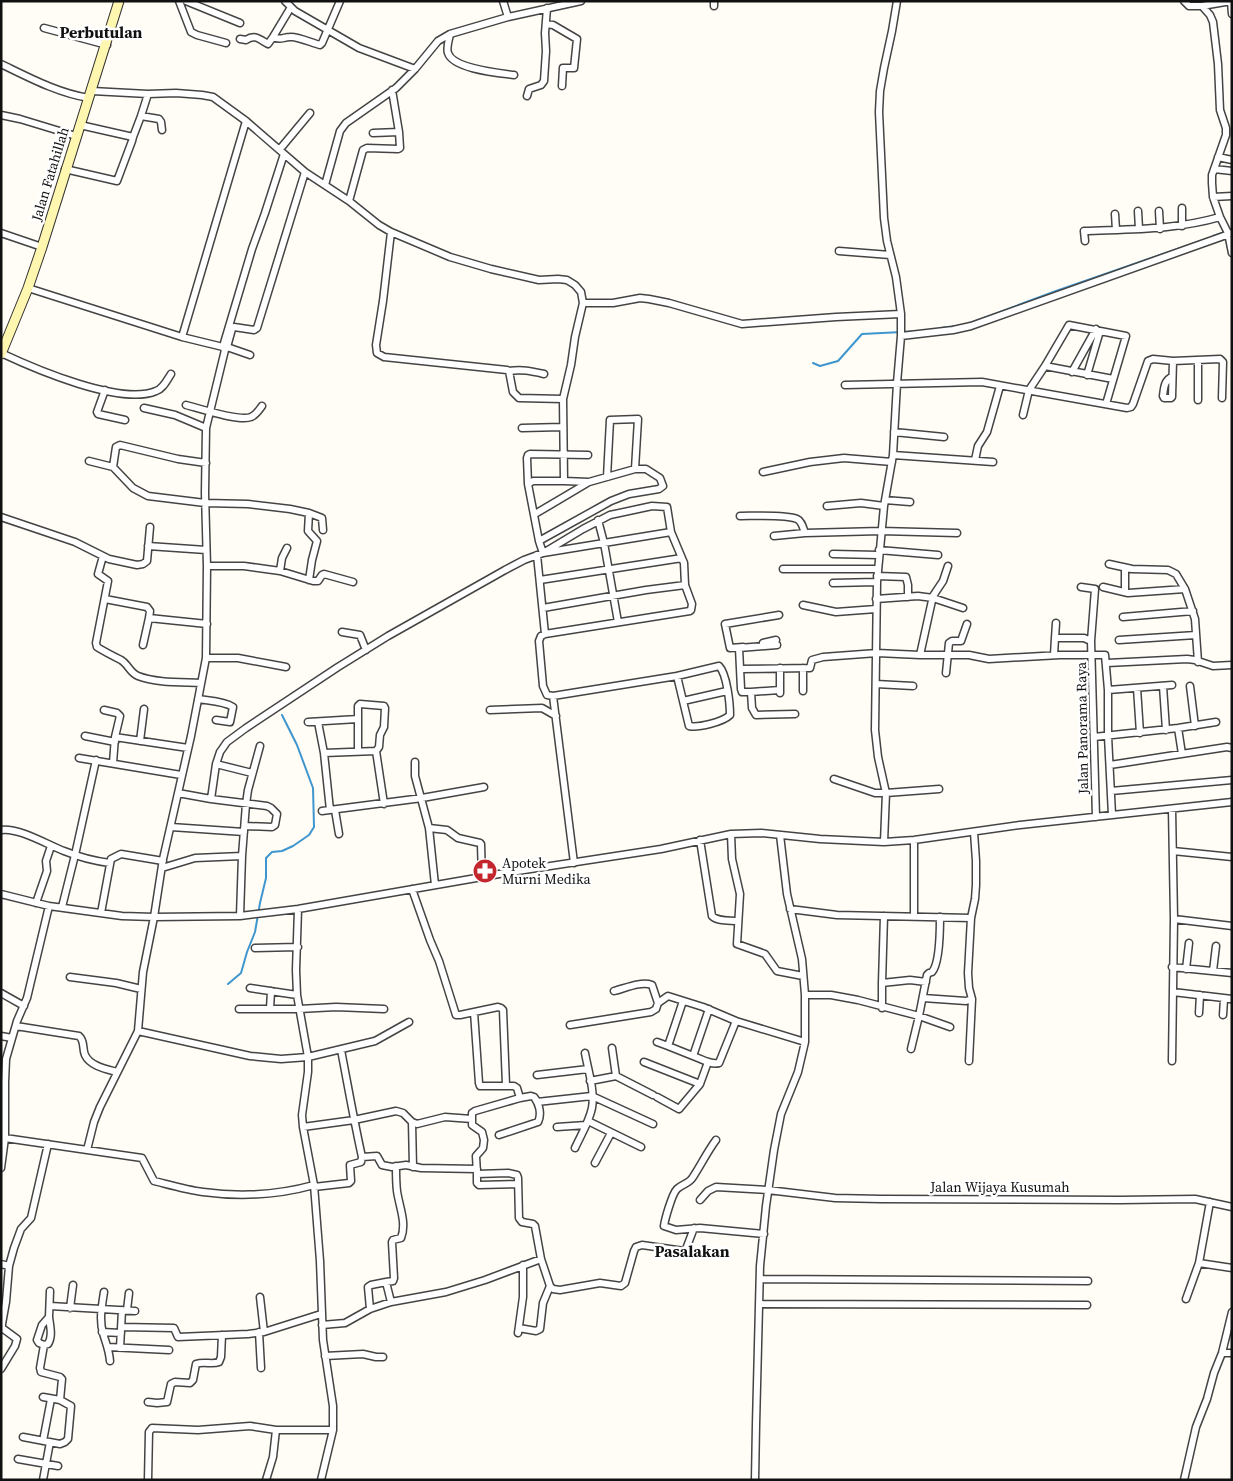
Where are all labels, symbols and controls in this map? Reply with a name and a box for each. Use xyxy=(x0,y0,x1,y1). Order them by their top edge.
district label: Perbutulan xyxy=(60,21,143,43)
street label: Jalan Fatahillah xyxy=(26,124,74,224)
street label: Jalan Panorama Raya xyxy=(1071,661,1093,795)
place label: Apotek Murni Medika xyxy=(502,853,592,889)
pharmacy icon: Apotek Murni Medika xyxy=(472,858,498,884)
street label: Jalan Wijaya Kusumah xyxy=(929,1177,1070,1197)
district label: Pasalakan xyxy=(654,1240,730,1262)

